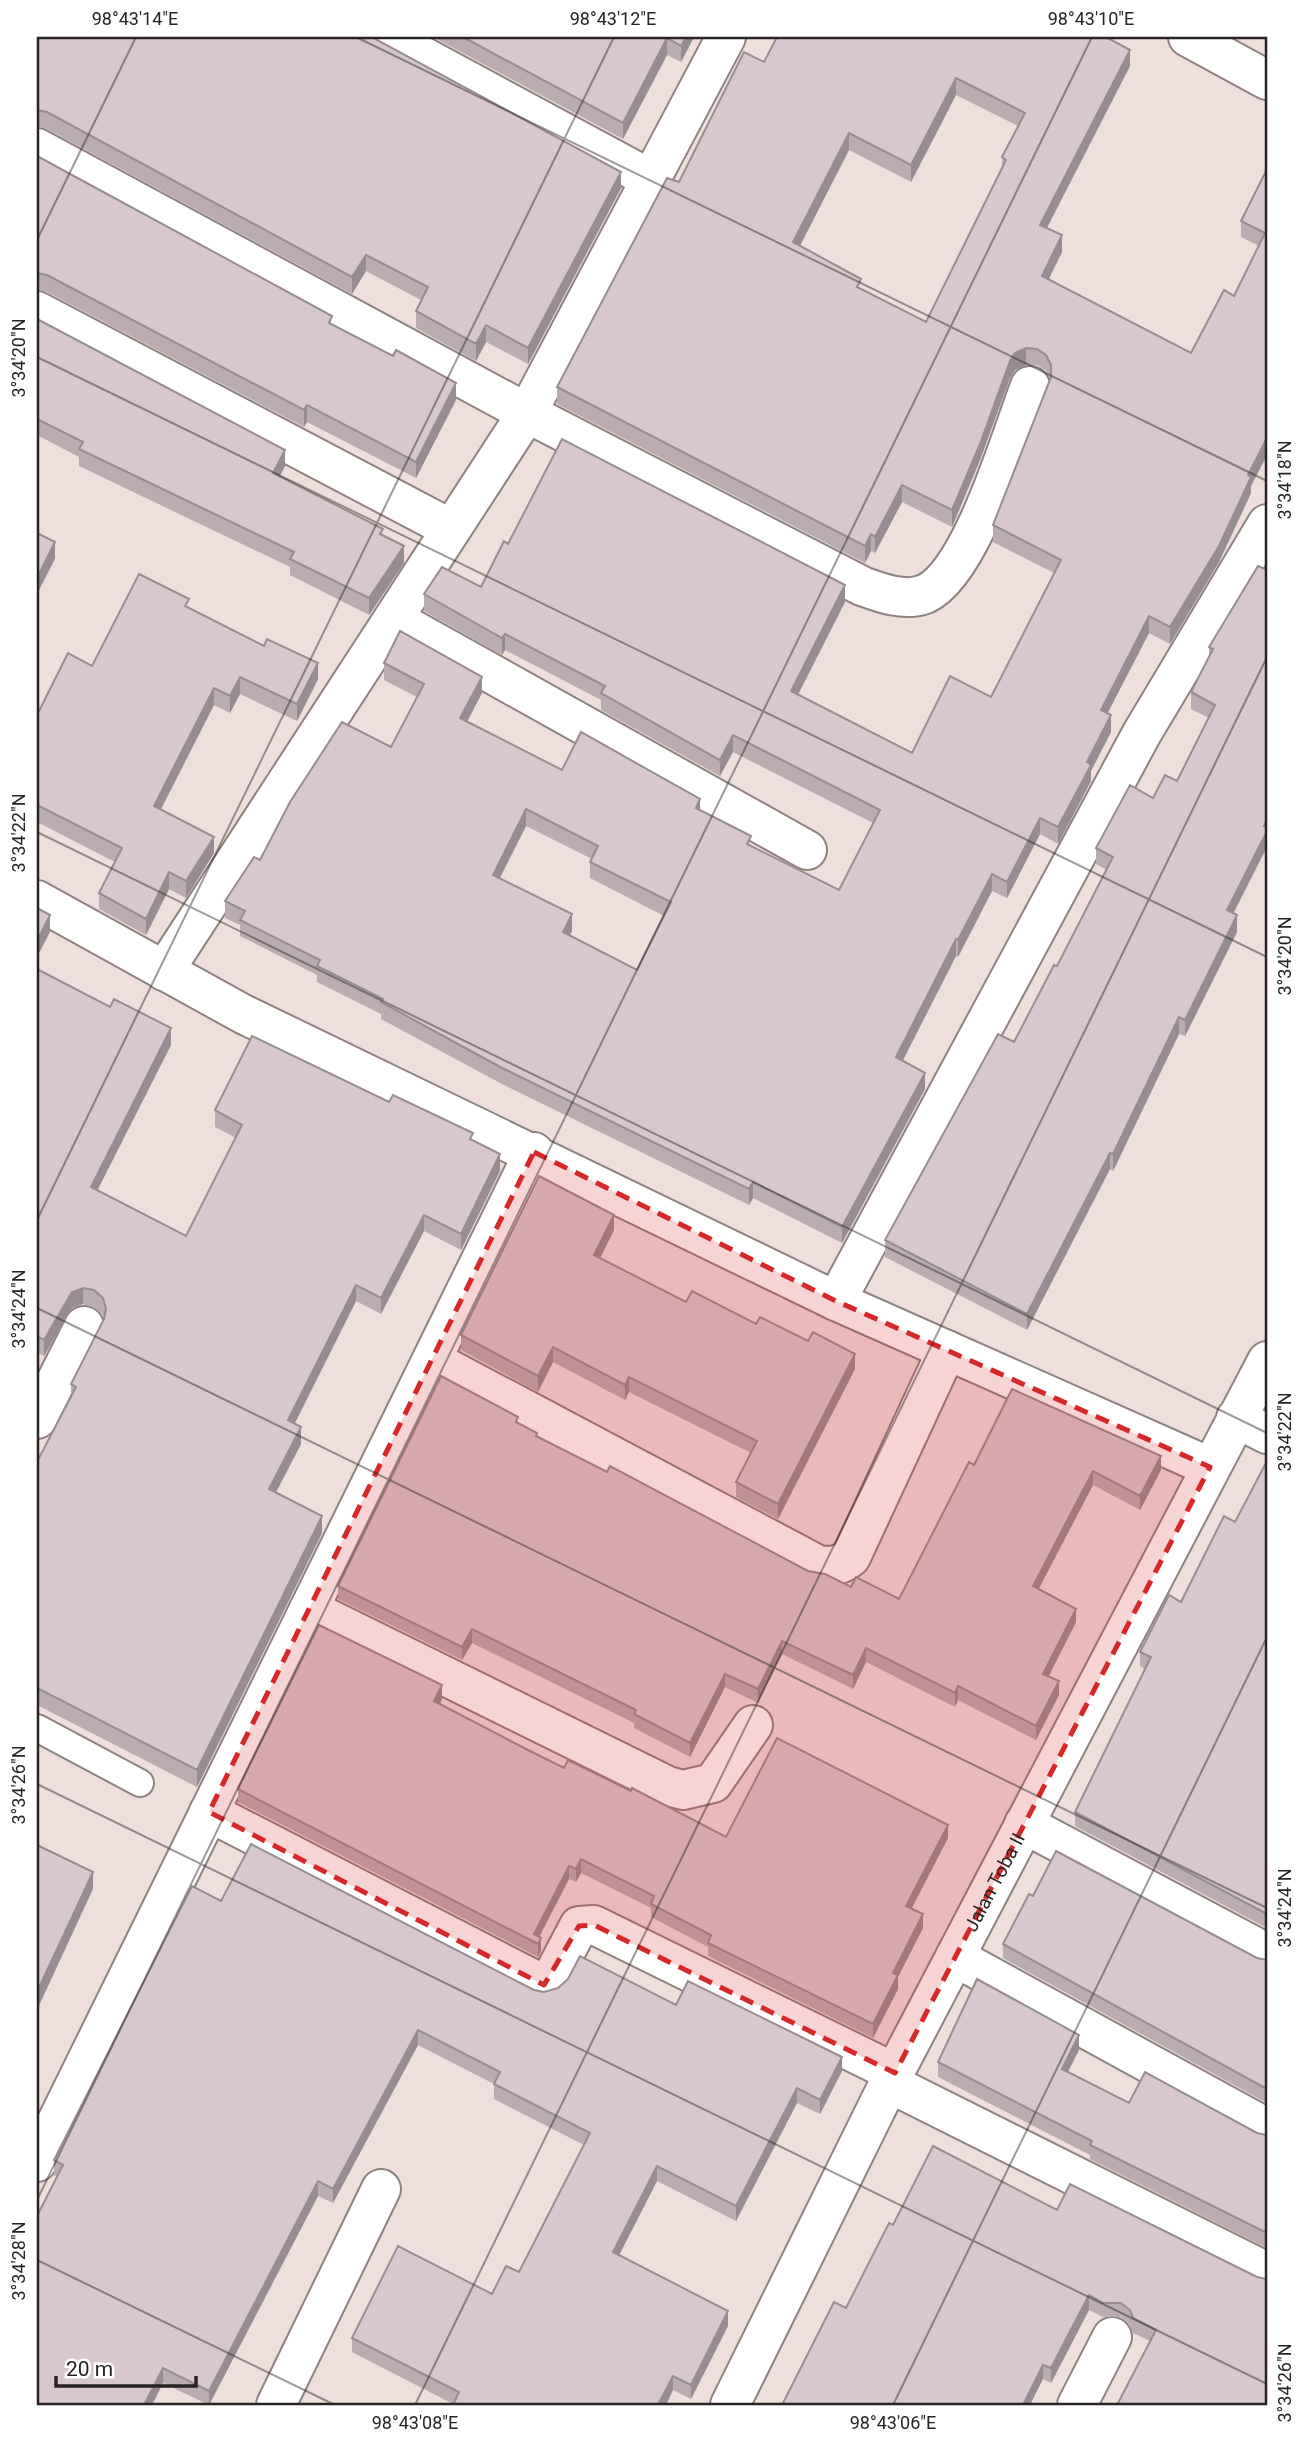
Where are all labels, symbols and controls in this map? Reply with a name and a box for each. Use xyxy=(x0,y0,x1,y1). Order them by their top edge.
text: 98°43'14"E xyxy=(92,8,178,29)
text: 98°43'12"E xyxy=(570,8,656,29)
text: 98°43'10"E xyxy=(1048,8,1134,29)
text: 3°34'20"N xyxy=(8,318,29,398)
text: 3°34'18"N xyxy=(1274,440,1295,520)
text: 3°34'22"N xyxy=(8,793,29,873)
text: 3°34'20"N xyxy=(1274,916,1295,996)
text: 3°34'24"N xyxy=(8,1269,29,1349)
text: 3°34'22"N xyxy=(1274,1392,1295,1472)
text: 3°34'26"N xyxy=(8,1745,29,1825)
street label: Jalan Toba II xyxy=(959,1829,1030,1935)
text: 3°34'24"N xyxy=(1274,1868,1295,1948)
text: 3°34'28"N xyxy=(8,2221,29,2301)
text: 3°34'26"N xyxy=(1274,2343,1295,2423)
scale bar xyxy=(56,2344,196,2388)
text: 20 m xyxy=(66,2357,113,2381)
text: 98°43'08"E xyxy=(372,2412,458,2433)
text: 98°43'06"E xyxy=(850,2412,936,2433)

